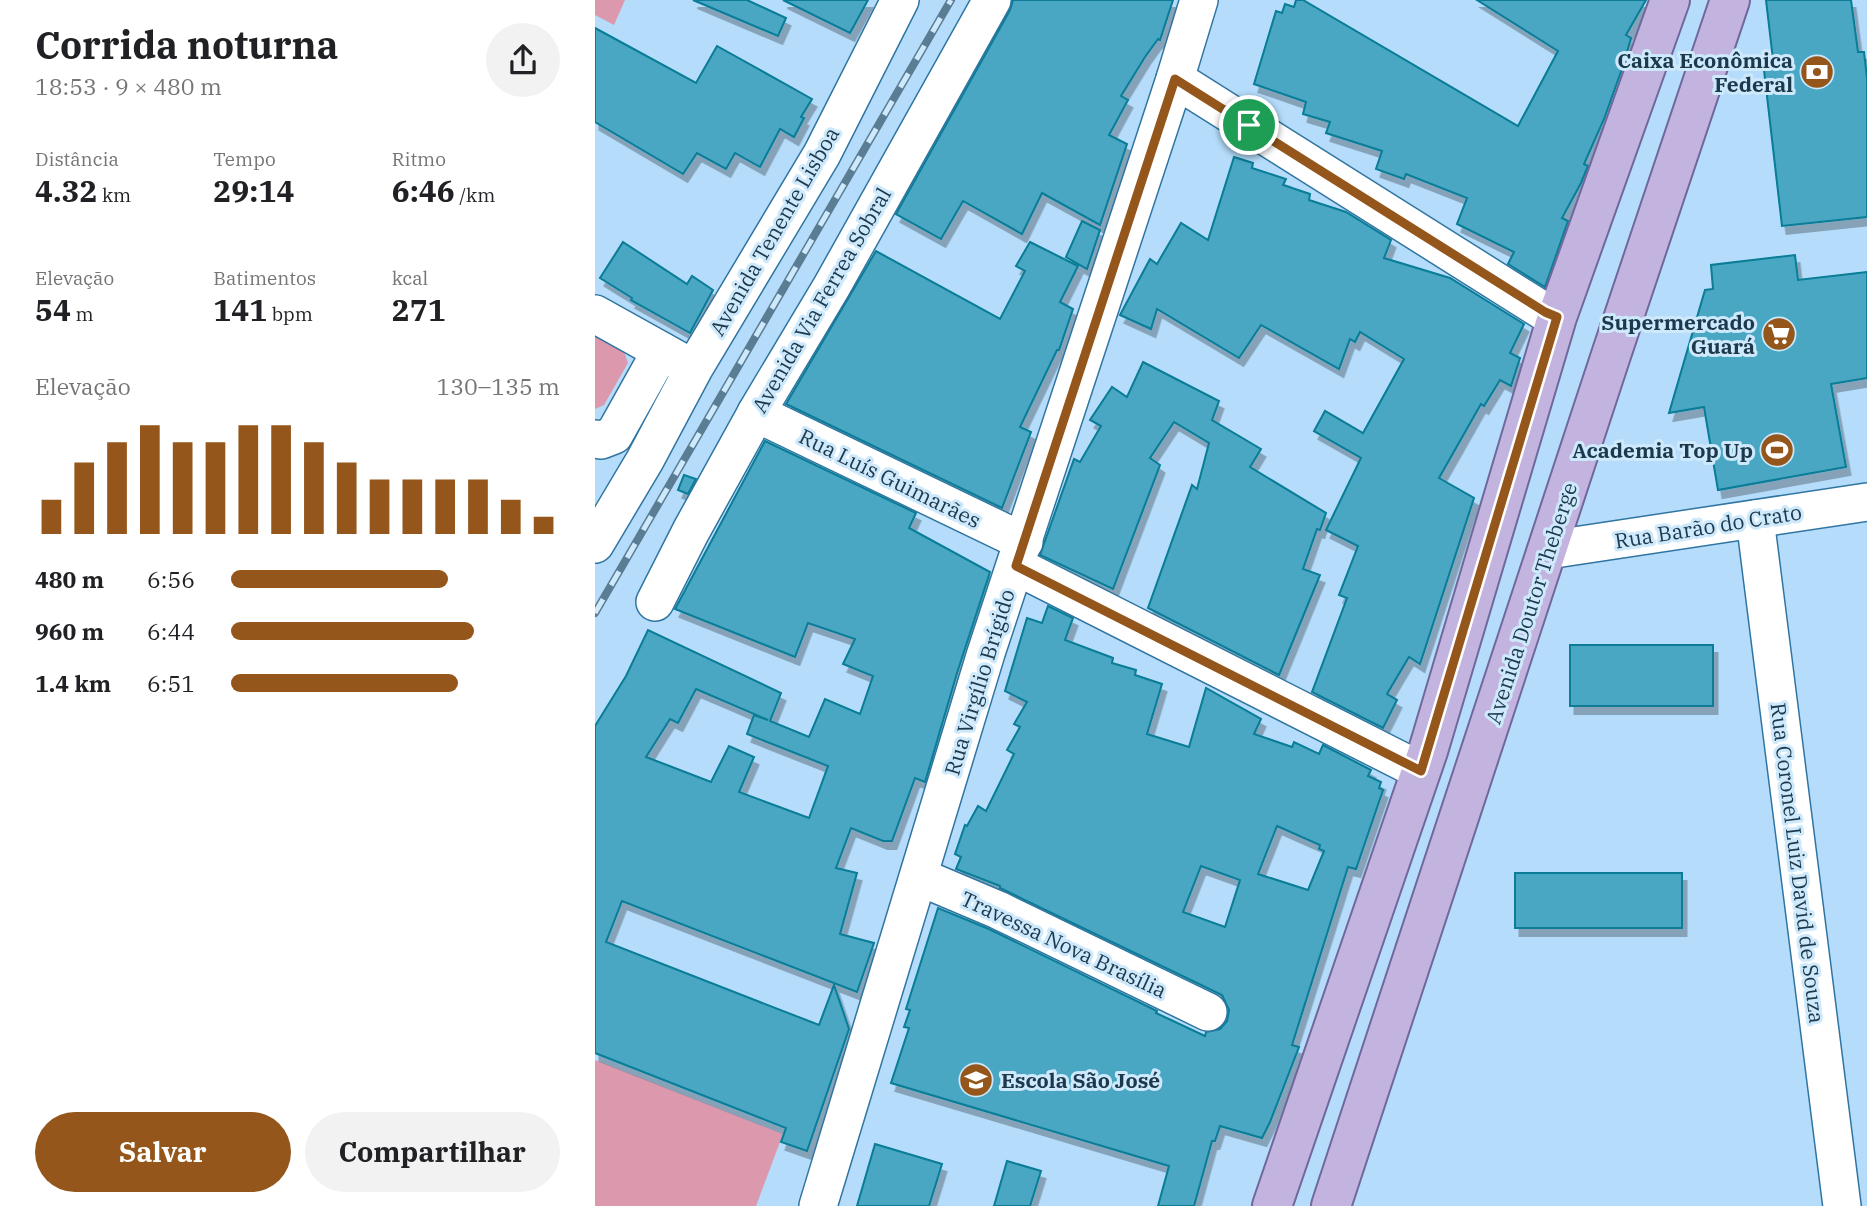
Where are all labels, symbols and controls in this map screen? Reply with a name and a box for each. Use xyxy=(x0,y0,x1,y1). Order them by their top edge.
text: Corrida noturna xyxy=(35,20,338,69)
button: share xyxy=(486,23,560,97)
place label: Caixa Econômica Federal xyxy=(1617,46,1793,98)
bank icon: Caixa Econômica Federal xyxy=(1798,53,1836,91)
text: 18:53 · 9 × 480 m xyxy=(35,71,222,101)
pin xyxy=(1219,95,1279,155)
icon: arrive xyxy=(1230,106,1268,144)
street label: Avenida Tenente Lisboa xyxy=(703,122,845,340)
text: Distância xyxy=(35,147,119,171)
text: Tempo xyxy=(213,147,276,171)
text: Ritmo xyxy=(392,147,446,171)
text: 4.32 xyxy=(35,171,97,210)
text: 29:14 xyxy=(213,171,294,210)
text: 6:46 xyxy=(392,171,455,210)
street label: Avenida Via Ferrea Sobral xyxy=(745,182,897,418)
text: km xyxy=(97,183,131,207)
text: /km xyxy=(455,183,495,207)
text: Elevação xyxy=(35,266,114,290)
text: Batimentos xyxy=(213,266,316,290)
text: kcal xyxy=(392,266,428,290)
text: 54 xyxy=(35,290,71,329)
text: 141 xyxy=(213,290,267,329)
text: 271 xyxy=(392,290,446,329)
text: m xyxy=(71,302,94,326)
text: bpm xyxy=(267,302,313,326)
place label: Supermercado Guará xyxy=(1601,308,1755,360)
supermarket icon: Supermercado Guará xyxy=(1760,315,1798,353)
text: Elevação xyxy=(35,371,131,401)
text: 130–135 m xyxy=(436,371,560,401)
street label: Rua Luís Guimarães xyxy=(794,422,986,534)
sports icon: Academia Top Up xyxy=(1758,431,1796,469)
place label: Academia Top Up xyxy=(1572,436,1753,464)
street label: Avenida Doutor Theberge xyxy=(1479,479,1583,727)
street label: Rua Barão do Crato xyxy=(1612,497,1804,555)
text: 480 m xyxy=(35,564,104,594)
text: 6:56 xyxy=(147,564,195,594)
street label: Rua Virgílio Brígido xyxy=(937,586,1021,778)
text: 960 m xyxy=(35,616,104,646)
text: 6:44 xyxy=(147,616,195,646)
text: 1.4 km xyxy=(35,668,111,698)
text: 6:51 xyxy=(147,668,195,698)
street label: Rua Coronel Luiz David de Souza xyxy=(1764,701,1832,1025)
street label: Travessa Nova Brasília xyxy=(957,884,1171,1004)
school or university icon: Escola São José xyxy=(957,1061,995,1099)
place label: Escola São José xyxy=(1001,1066,1160,1094)
button: Salvar xyxy=(35,1112,291,1192)
button: Compartilhar xyxy=(305,1112,560,1192)

